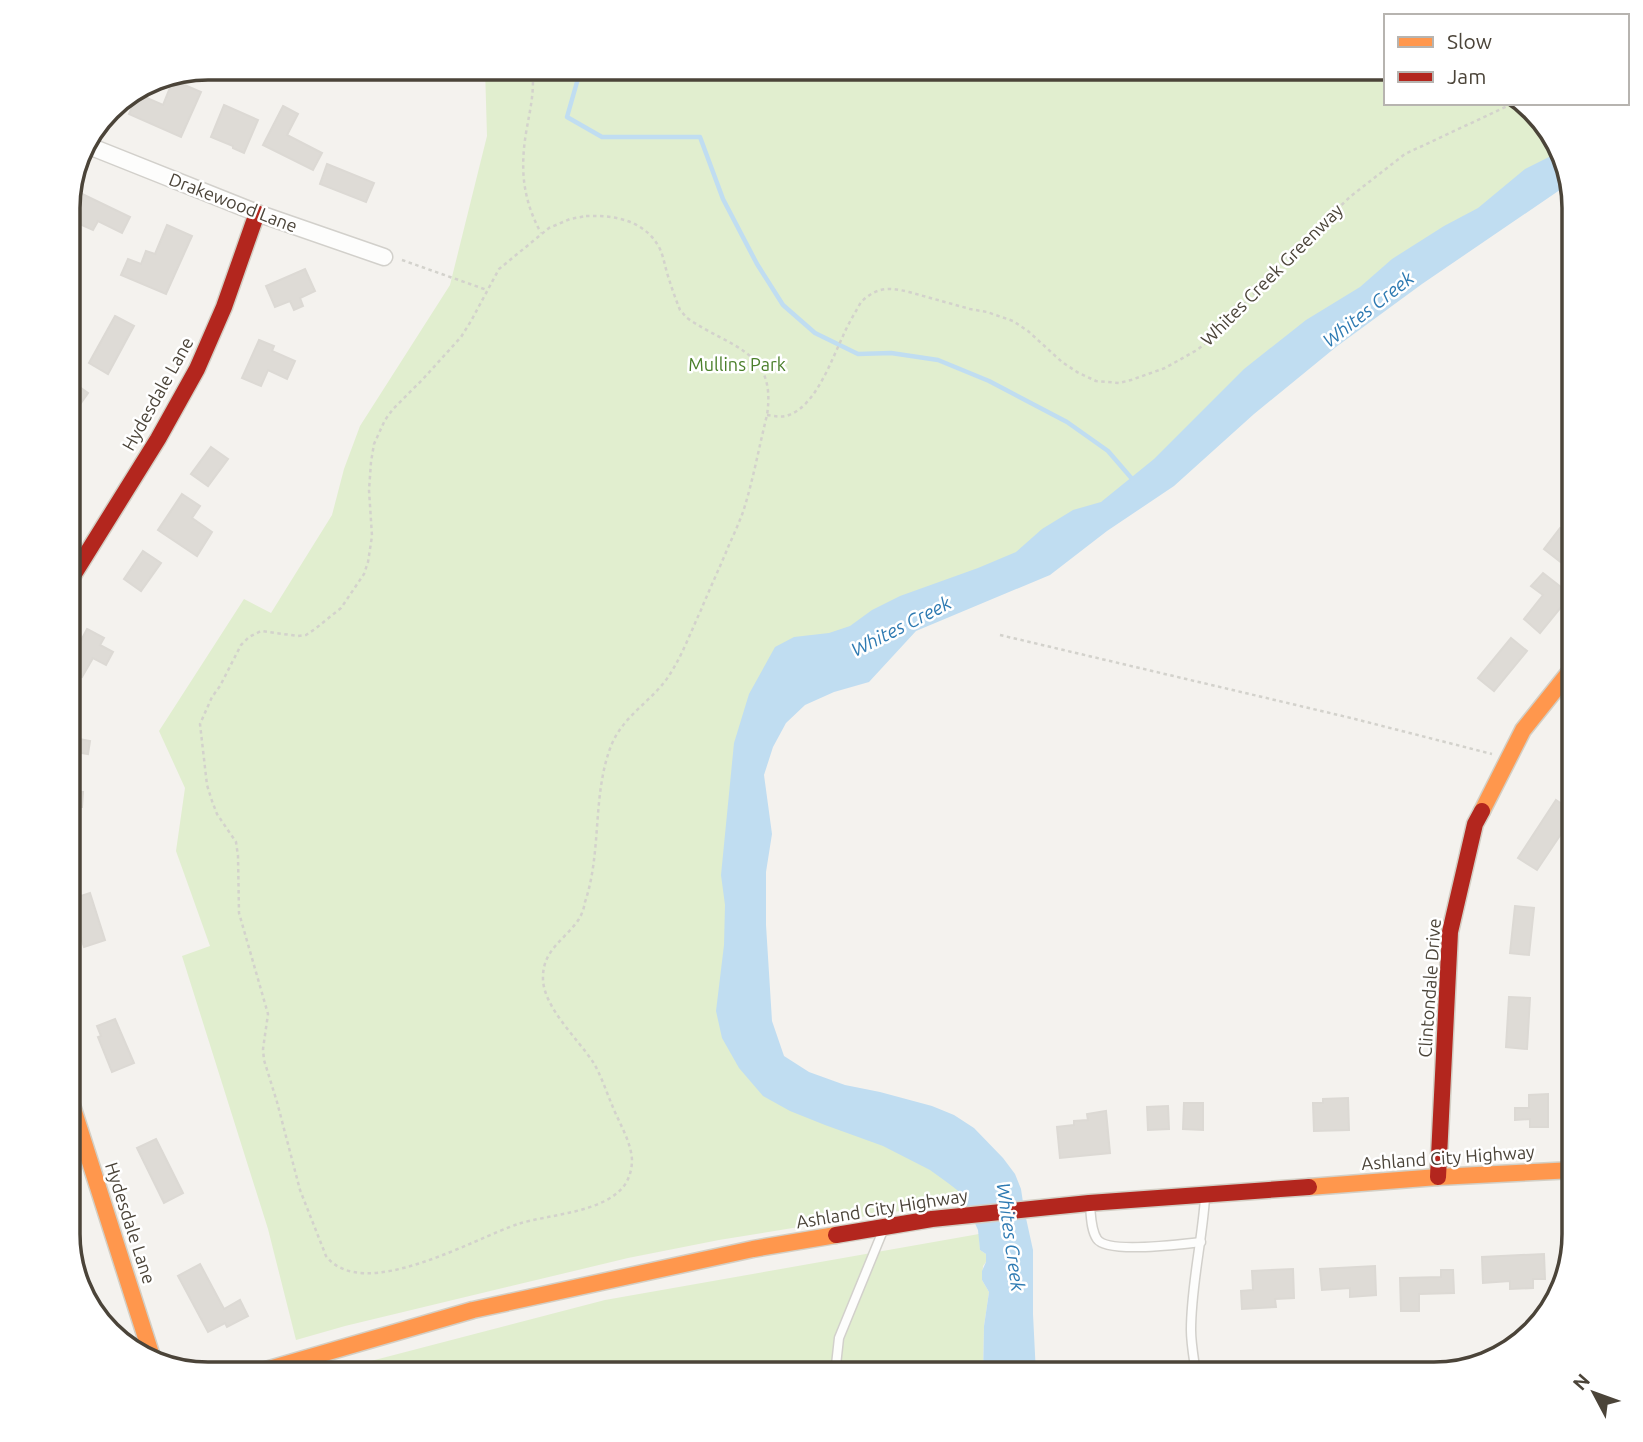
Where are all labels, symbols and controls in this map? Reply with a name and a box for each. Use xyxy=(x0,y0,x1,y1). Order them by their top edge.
legend xyxy=(1384,14,1629,105)
text: Slow xyxy=(1447,29,1492,53)
text: Jam xyxy=(1447,64,1486,88)
street label: Drakewood Lane xyxy=(166,168,300,236)
street label: Whites Creek Greenway xyxy=(1196,199,1346,349)
water label: Whites Creek xyxy=(1318,266,1418,351)
street label: Hydesdale Lane xyxy=(118,333,197,454)
park label: Mullins Park xyxy=(688,354,786,374)
water label: Whites Creek xyxy=(847,591,955,661)
street label: Clintondale Drive xyxy=(1414,918,1444,1058)
street label: Ashland City Highway xyxy=(1361,1141,1536,1173)
street label: Hydesdale Lane xyxy=(102,1159,160,1286)
water label: Whites Creek xyxy=(992,1181,1030,1293)
street label: Ashland City Highway xyxy=(795,1185,969,1231)
north arrow xyxy=(1559,1358,1629,1428)
text: N xyxy=(1568,1369,1594,1394)

